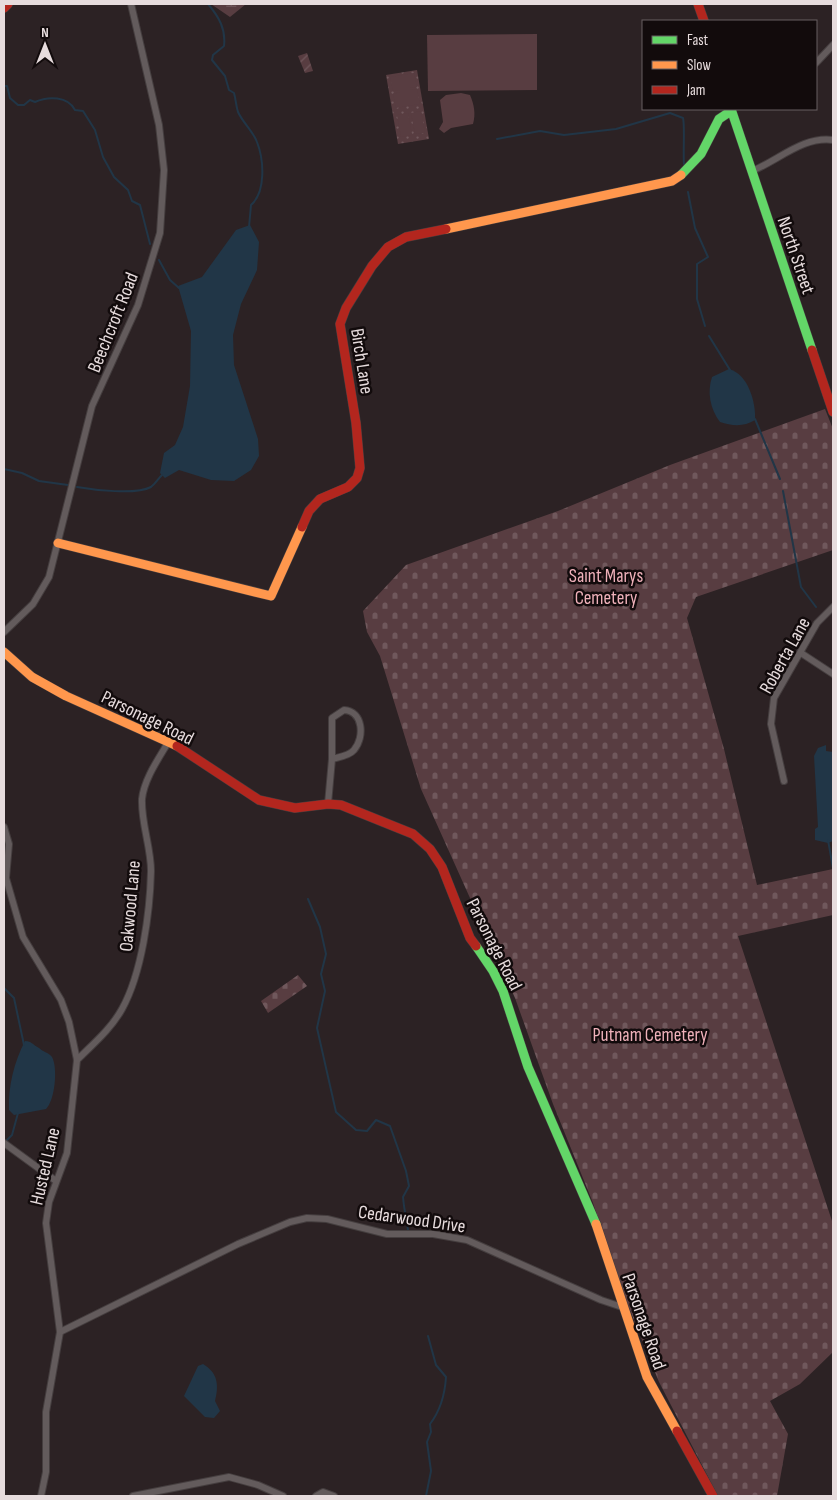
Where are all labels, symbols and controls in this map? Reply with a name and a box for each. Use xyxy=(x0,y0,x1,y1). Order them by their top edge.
north arrow xyxy=(20,20,70,70)
legend xyxy=(642,20,817,110)
text: N xyxy=(41,24,49,41)
text: Fast xyxy=(687,31,709,50)
text: Slow xyxy=(687,56,711,75)
text: Jam xyxy=(686,81,705,100)
street label: North Street xyxy=(772,214,820,297)
street label: Beechcroft Road xyxy=(83,269,144,376)
street label: Birch Lane xyxy=(345,327,378,396)
park label: Saint Marys Cemetery xyxy=(569,565,643,610)
street label: Roberta Lane xyxy=(755,614,816,698)
street label: Parsonage Road xyxy=(97,686,197,751)
street label: Oakwood Lane xyxy=(115,860,146,953)
street label: Parsonage Road xyxy=(461,895,527,995)
park label: Putnam Cemetery xyxy=(592,1024,708,1047)
street label: Husted Lane xyxy=(25,1125,66,1207)
street label: Cedarwood Drive xyxy=(357,1201,467,1238)
street label: Parsonage Road xyxy=(616,1270,671,1373)

